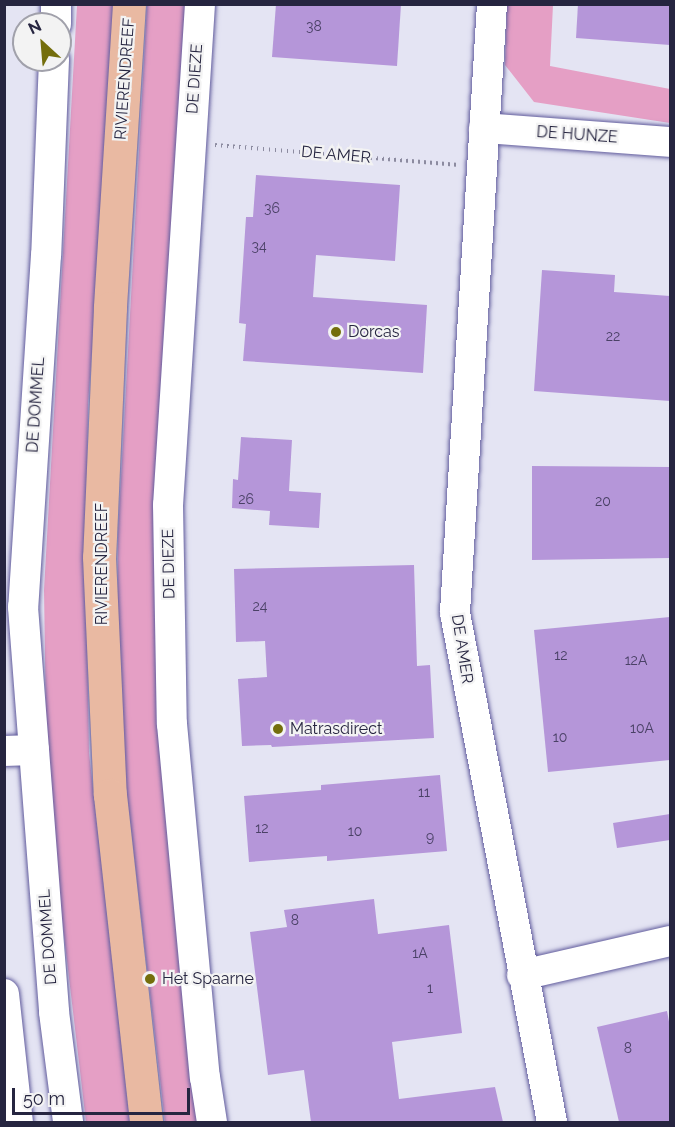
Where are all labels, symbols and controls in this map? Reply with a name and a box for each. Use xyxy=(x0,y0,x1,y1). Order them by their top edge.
north arrow xyxy=(12,12,72,72)
text: N xyxy=(25,16,44,38)
street label: RIVIERENDREEF xyxy=(111,17,139,141)
house number: 38 xyxy=(306,18,322,34)
street label: DE DIEZE xyxy=(183,43,207,115)
street label: DE HUNZE xyxy=(536,123,618,147)
street label: DE AMER xyxy=(300,142,372,168)
house number: 36 xyxy=(264,200,280,216)
house number: 34 xyxy=(251,238,267,254)
place label: Dorcas xyxy=(348,322,400,342)
marker: Dorcas xyxy=(329,325,343,339)
house number: 22 xyxy=(606,328,620,344)
street label: DE DOMMEL xyxy=(23,357,49,453)
house number: 26 xyxy=(238,491,254,507)
house number: 20 xyxy=(595,493,611,509)
street label: RIVIERENDREEF xyxy=(92,503,112,625)
street label: DE DIEZE xyxy=(159,529,179,599)
house number: 24 xyxy=(253,598,267,614)
street label: DE AMER xyxy=(447,613,477,685)
house number: 12 xyxy=(554,647,568,663)
house number: 12A xyxy=(625,652,647,668)
place label: Matrasdirect xyxy=(290,719,382,739)
house number: 10A xyxy=(630,720,654,736)
marker: Matrasdirect xyxy=(271,722,285,736)
house number: 10 xyxy=(553,729,567,745)
house number: 11 xyxy=(418,784,430,800)
house number: 12 xyxy=(255,820,269,836)
house number: 10 xyxy=(348,823,362,839)
house number: 9 xyxy=(426,829,434,845)
street label: DE DOMMEL xyxy=(35,889,61,985)
house number: 8 xyxy=(291,912,299,928)
house number: 1A xyxy=(412,945,428,961)
place label: Het Spaarne xyxy=(162,969,254,989)
marker: Het Spaarne xyxy=(143,972,157,986)
house number: 1 xyxy=(427,980,433,996)
house number: 8 xyxy=(624,1040,632,1056)
scale bar xyxy=(15,1076,194,1114)
text: 50 m xyxy=(23,1088,65,1109)

